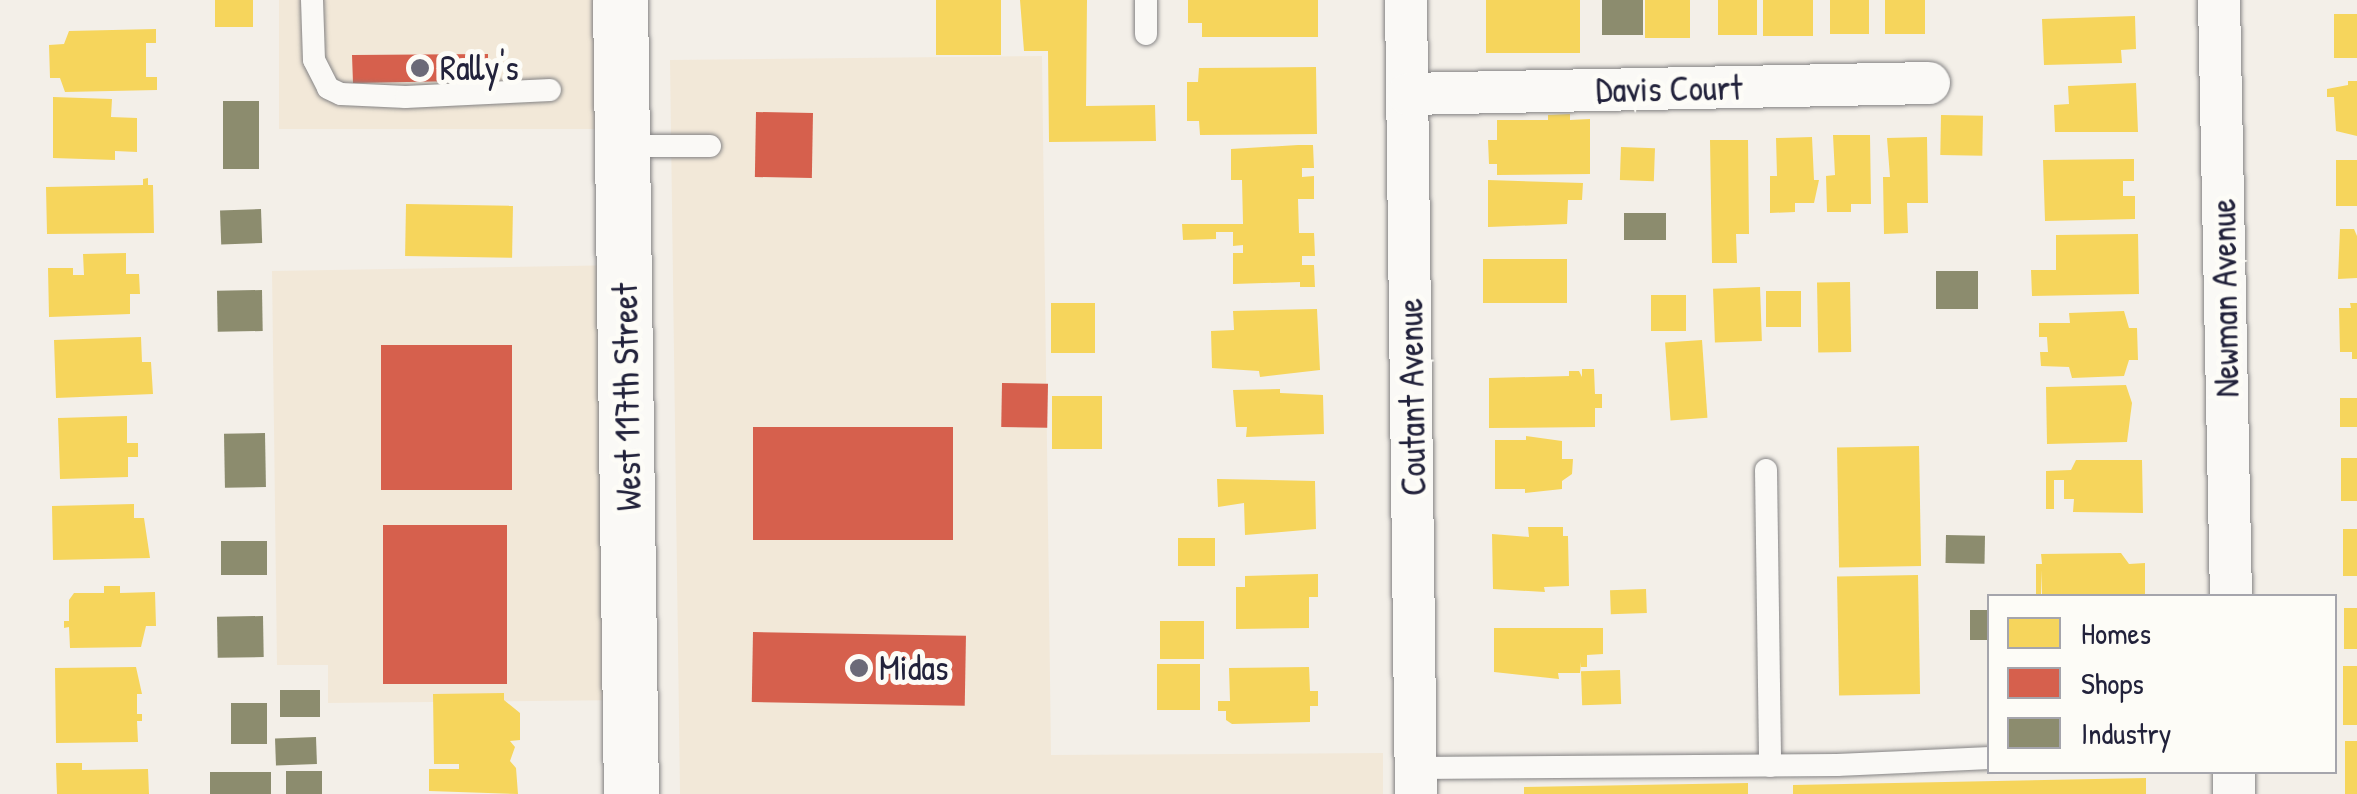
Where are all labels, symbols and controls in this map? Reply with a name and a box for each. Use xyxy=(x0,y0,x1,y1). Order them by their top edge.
place label: Rally's xyxy=(440,47,519,89)
marker: Rally's xyxy=(409,57,431,79)
street label: Davis Court xyxy=(1595,67,1743,111)
street label: Newman Avenue xyxy=(2202,198,2248,398)
street label: West 117th Street xyxy=(604,283,650,511)
street label: Coutant Avenue xyxy=(1389,298,1435,496)
legend xyxy=(1987,594,2337,774)
text: Homes xyxy=(2081,613,2151,653)
place label: Midas xyxy=(879,647,949,689)
marker: Midas xyxy=(848,657,870,679)
text: Shops xyxy=(2081,663,2144,703)
text: Industry xyxy=(2081,713,2171,753)

